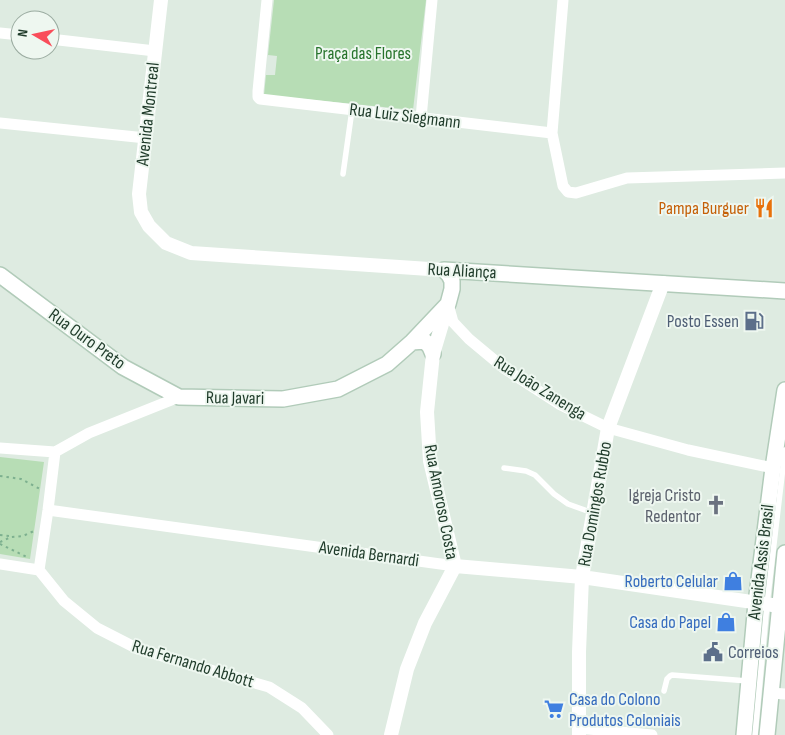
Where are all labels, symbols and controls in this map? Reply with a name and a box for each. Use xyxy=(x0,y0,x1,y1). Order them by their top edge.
north arrow xyxy=(10,10,60,60)
text: N xyxy=(14,28,32,38)
park label: Praça das Flores xyxy=(315,43,411,64)
street label: Avenida Montreal xyxy=(132,61,164,168)
street label: Rua Luiz Siegmann xyxy=(348,99,462,133)
restaurant icon: Pampa Burguer xyxy=(753,197,775,219)
place label: Pampa Burguer xyxy=(659,198,749,219)
street label: Rua Aliança xyxy=(427,259,497,283)
street label: Rua Ouro Preto xyxy=(45,304,129,374)
fuel station icon: Posto Essen xyxy=(743,310,765,332)
place label: Posto Essen xyxy=(667,311,739,332)
street label: Rua João Zanenga xyxy=(490,351,590,425)
street label: Rua Javari xyxy=(206,387,264,409)
street label: Rua Domingos Rubbo xyxy=(574,440,616,568)
street label: Rua Amoroso Costa xyxy=(420,443,462,561)
place label: Igreja Cristo Redentor xyxy=(629,485,701,527)
church icon: Igreja Cristo Redentor xyxy=(705,494,727,516)
street label: Avenida Assis Brasil xyxy=(743,503,778,622)
street label: Avenida Bernardi xyxy=(317,536,420,571)
shop icon: Roberto Celular xyxy=(722,570,744,592)
place label: Roberto Celular xyxy=(625,571,718,592)
shop icon: Casa do Papel xyxy=(715,611,737,633)
place label: Casa do Papel xyxy=(629,612,711,633)
street label: Rua Fernando Abbott xyxy=(130,636,257,693)
public building icon: Correios xyxy=(702,641,724,663)
place label: Correios xyxy=(728,642,779,663)
place label: Casa do Colono Produtos Coloniais xyxy=(569,689,681,731)
supermarket icon: Casa do Colono Produtos Coloniais xyxy=(543,698,565,720)

